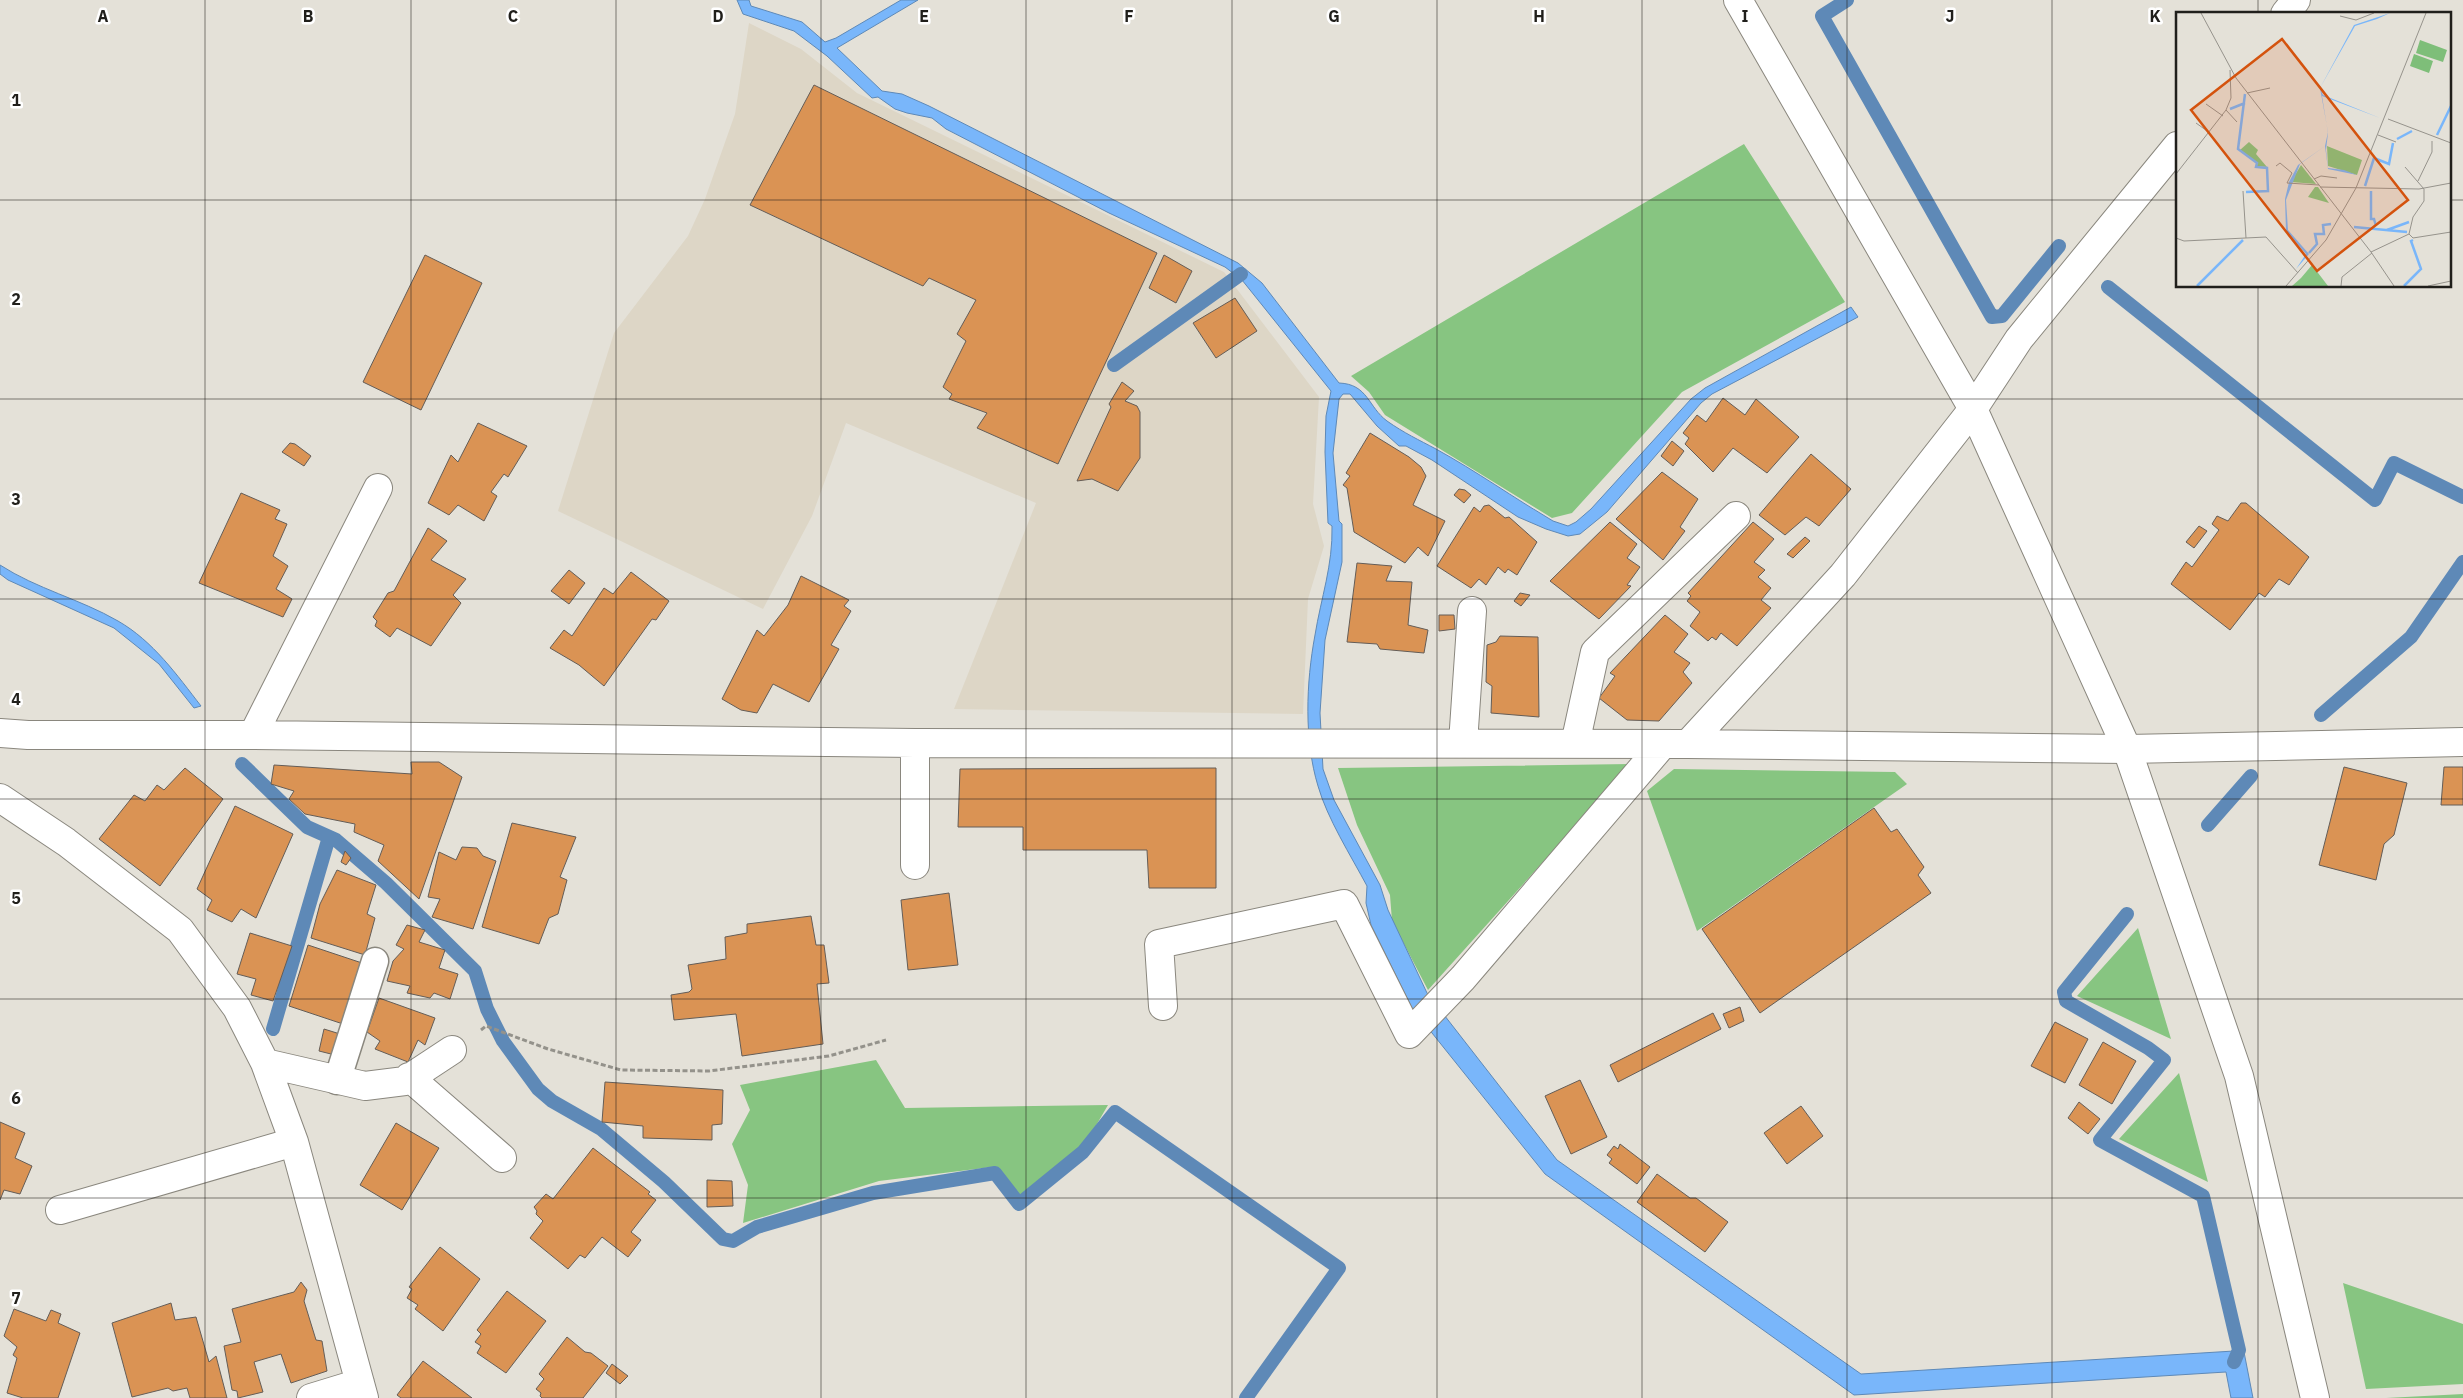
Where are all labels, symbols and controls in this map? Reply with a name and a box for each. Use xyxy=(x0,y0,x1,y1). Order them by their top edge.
text: A xyxy=(98,6,109,26)
text: B xyxy=(303,6,314,26)
text: C xyxy=(508,6,518,26)
text: D xyxy=(712,6,724,26)
text: E xyxy=(919,6,929,26)
text: F xyxy=(1124,6,1134,26)
text: G xyxy=(1328,6,1340,26)
text: H xyxy=(1533,6,1545,26)
text: I xyxy=(1742,6,1749,26)
text: J xyxy=(1946,6,1954,26)
text: K xyxy=(2149,6,2161,26)
inset map xyxy=(2176,12,2450,288)
text: 1 xyxy=(11,90,21,110)
text: 2 xyxy=(11,289,21,309)
text: 3 xyxy=(11,489,21,509)
text: 4 xyxy=(11,689,21,709)
text: 5 xyxy=(11,888,21,908)
text: 6 xyxy=(11,1088,21,1108)
text: 7 xyxy=(11,1288,21,1308)

